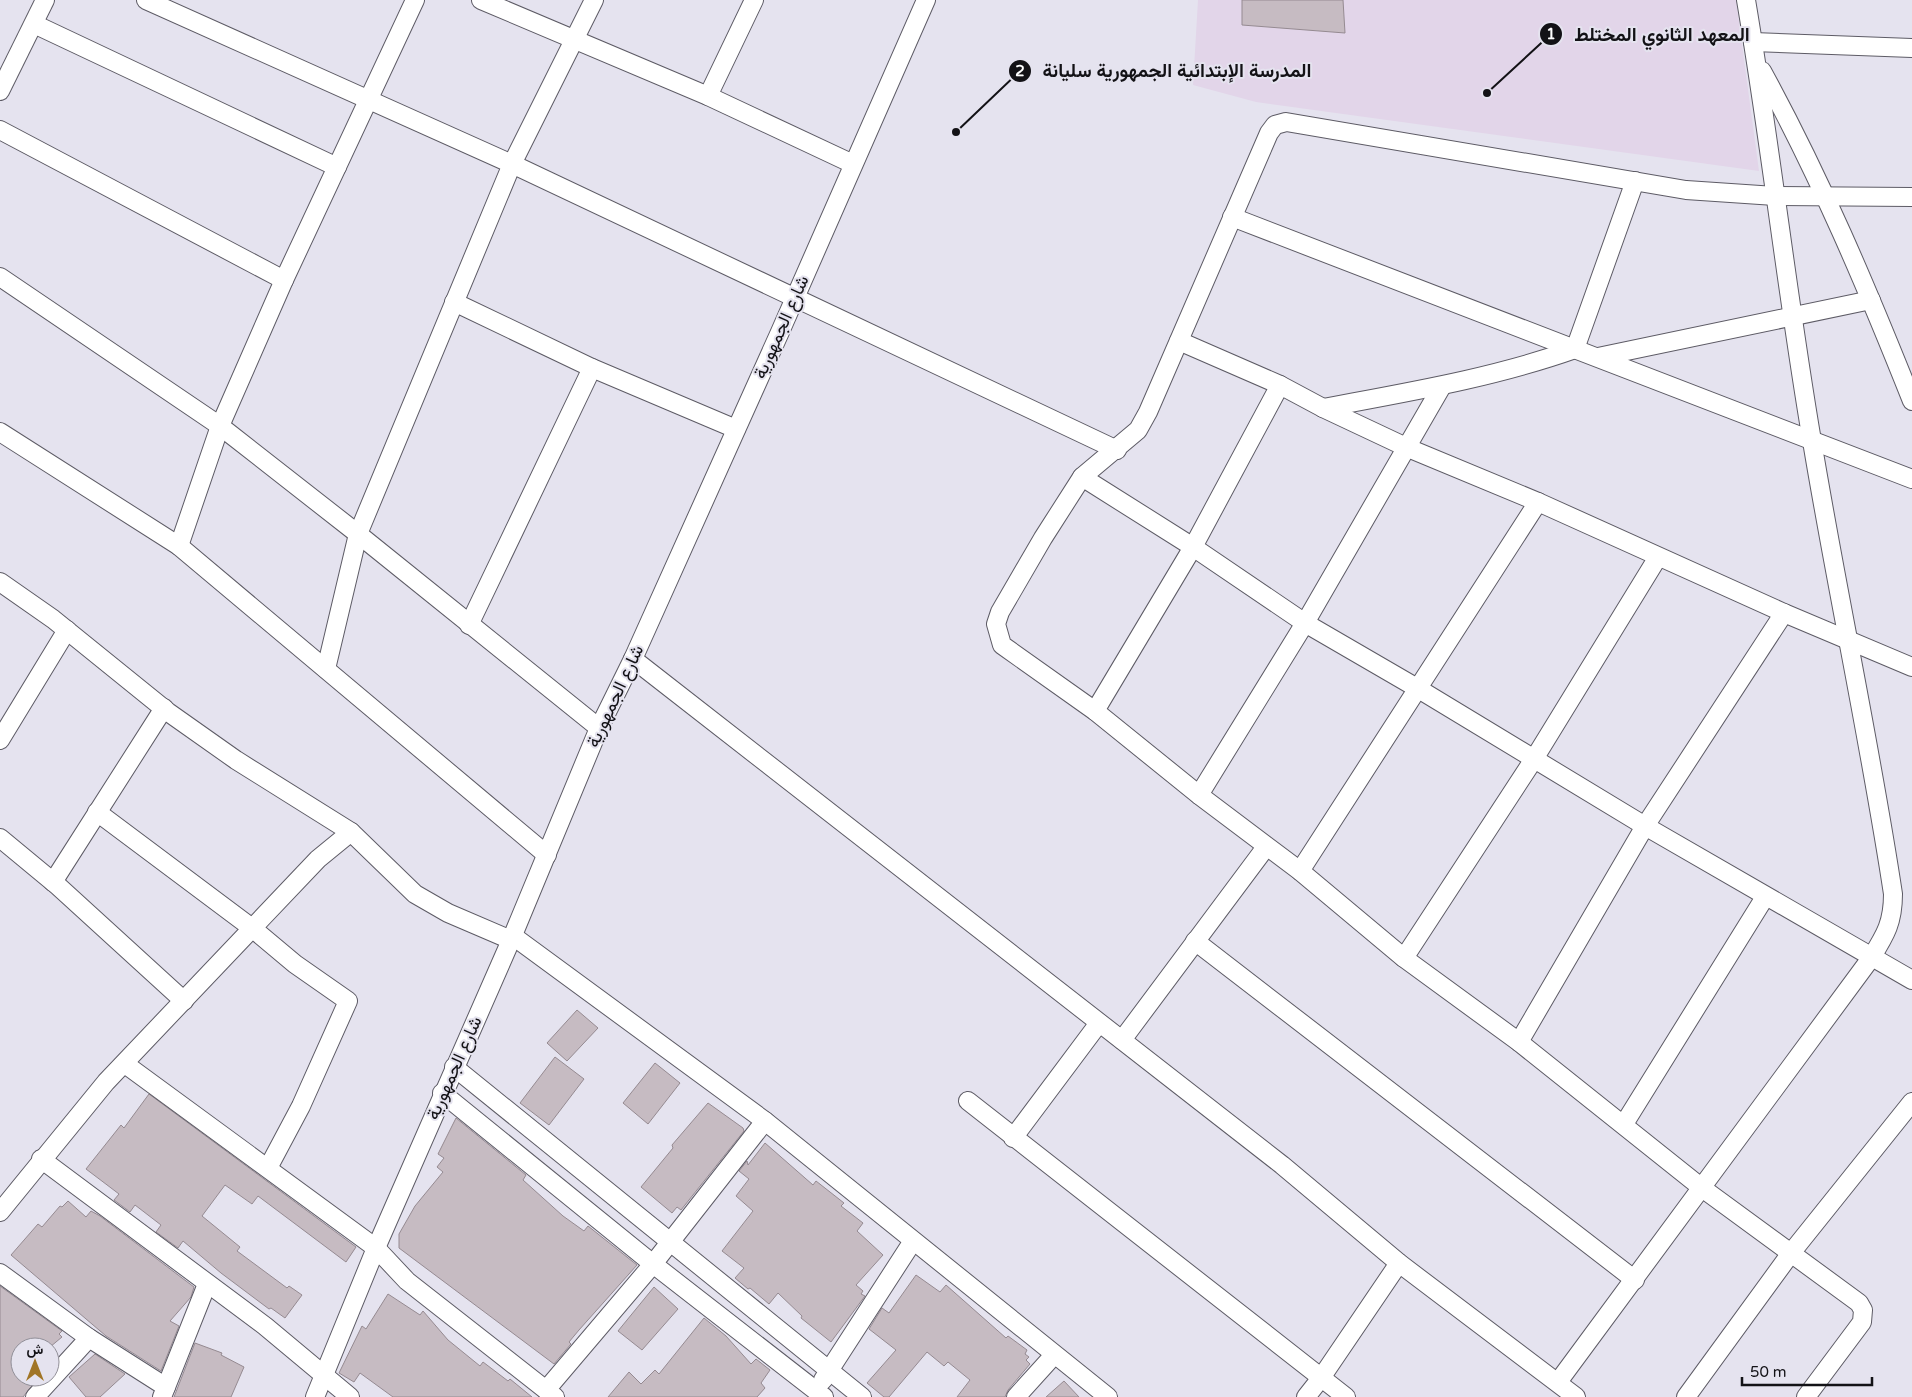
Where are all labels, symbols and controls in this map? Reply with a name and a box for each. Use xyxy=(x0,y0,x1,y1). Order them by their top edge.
callout: المعهد الثانوي المختلط xyxy=(1539,17,1759,51)
text: المعهد الثانوي المختلط xyxy=(1574,24,1750,51)
text: 1 xyxy=(1546,25,1556,43)
callout: المدرسة الإبتدائية الجمهورية سليانة xyxy=(1008,54,1321,88)
text: المدرسة الإبتدائية الجمهورية سليانة xyxy=(1043,60,1311,83)
text: 2 xyxy=(1015,62,1025,80)
street label: شارع الجمهورية xyxy=(748,272,815,383)
street label: شارع الجمهورية xyxy=(582,641,649,751)
street label: شارع الجمهورية xyxy=(421,1013,488,1124)
north arrow xyxy=(10,1337,60,1387)
text: ش xyxy=(27,1341,44,1358)
scale bar xyxy=(1742,1354,1872,1386)
text: 50 m xyxy=(1750,1363,1787,1381)

